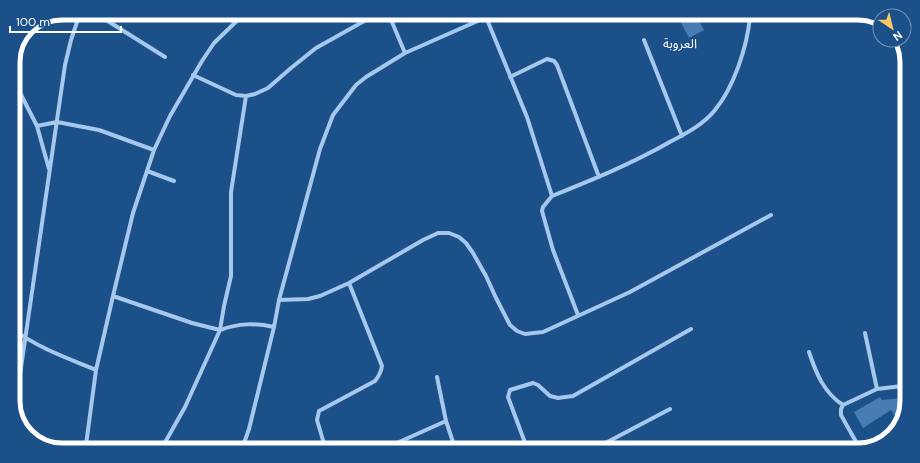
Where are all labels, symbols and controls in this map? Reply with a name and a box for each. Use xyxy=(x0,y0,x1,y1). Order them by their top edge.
scale bar xyxy=(10,8,121,34)
north arrow xyxy=(872,8,912,48)
text: 100 m xyxy=(16,14,50,30)
text: N xyxy=(890,28,905,44)
district label: العروبة xyxy=(663,35,697,52)

